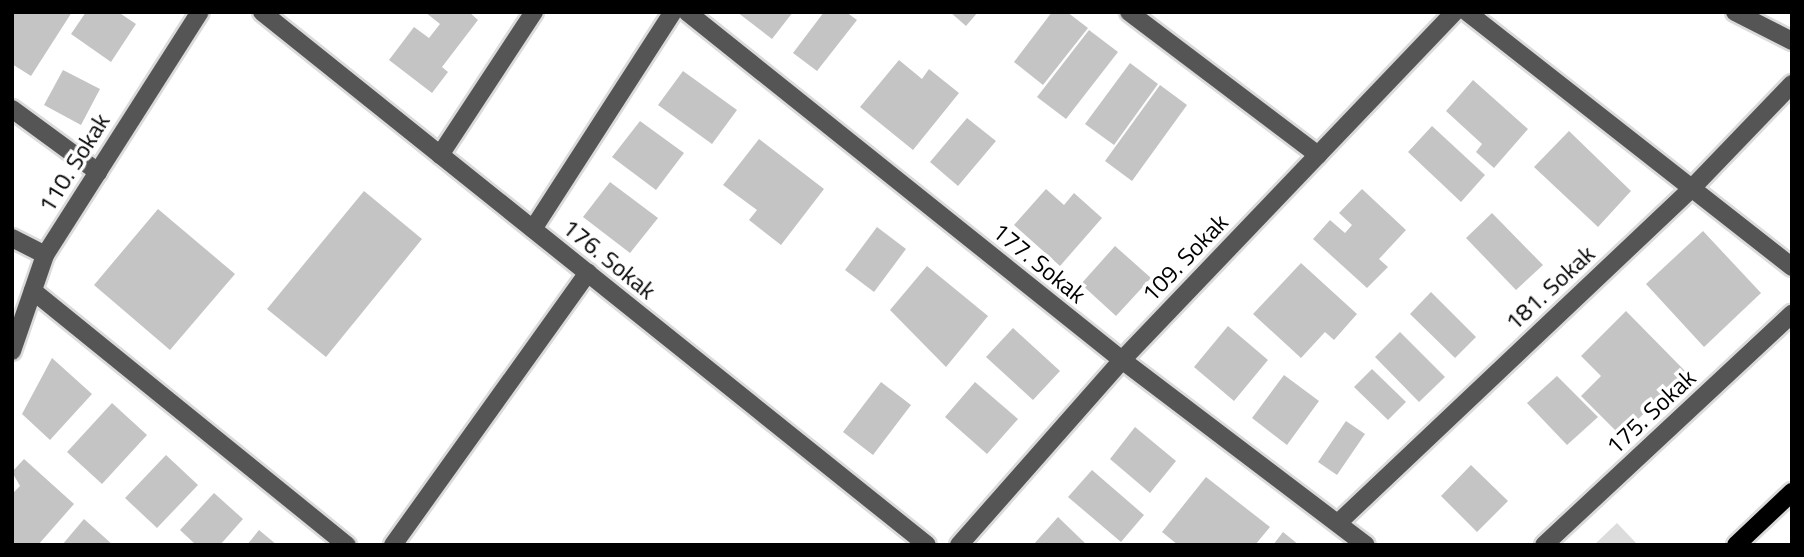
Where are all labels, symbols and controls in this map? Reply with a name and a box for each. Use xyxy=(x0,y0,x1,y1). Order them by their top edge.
street label: 110. Sokak xyxy=(32,108,116,218)
street label: 109. Sokak xyxy=(1136,208,1234,308)
street label: 176. Sokak xyxy=(557,213,661,305)
street label: 177. Sokak xyxy=(987,217,1091,309)
street label: 181. Sokak xyxy=(1499,239,1601,337)
street label: 175. Sokak xyxy=(1600,363,1702,461)

